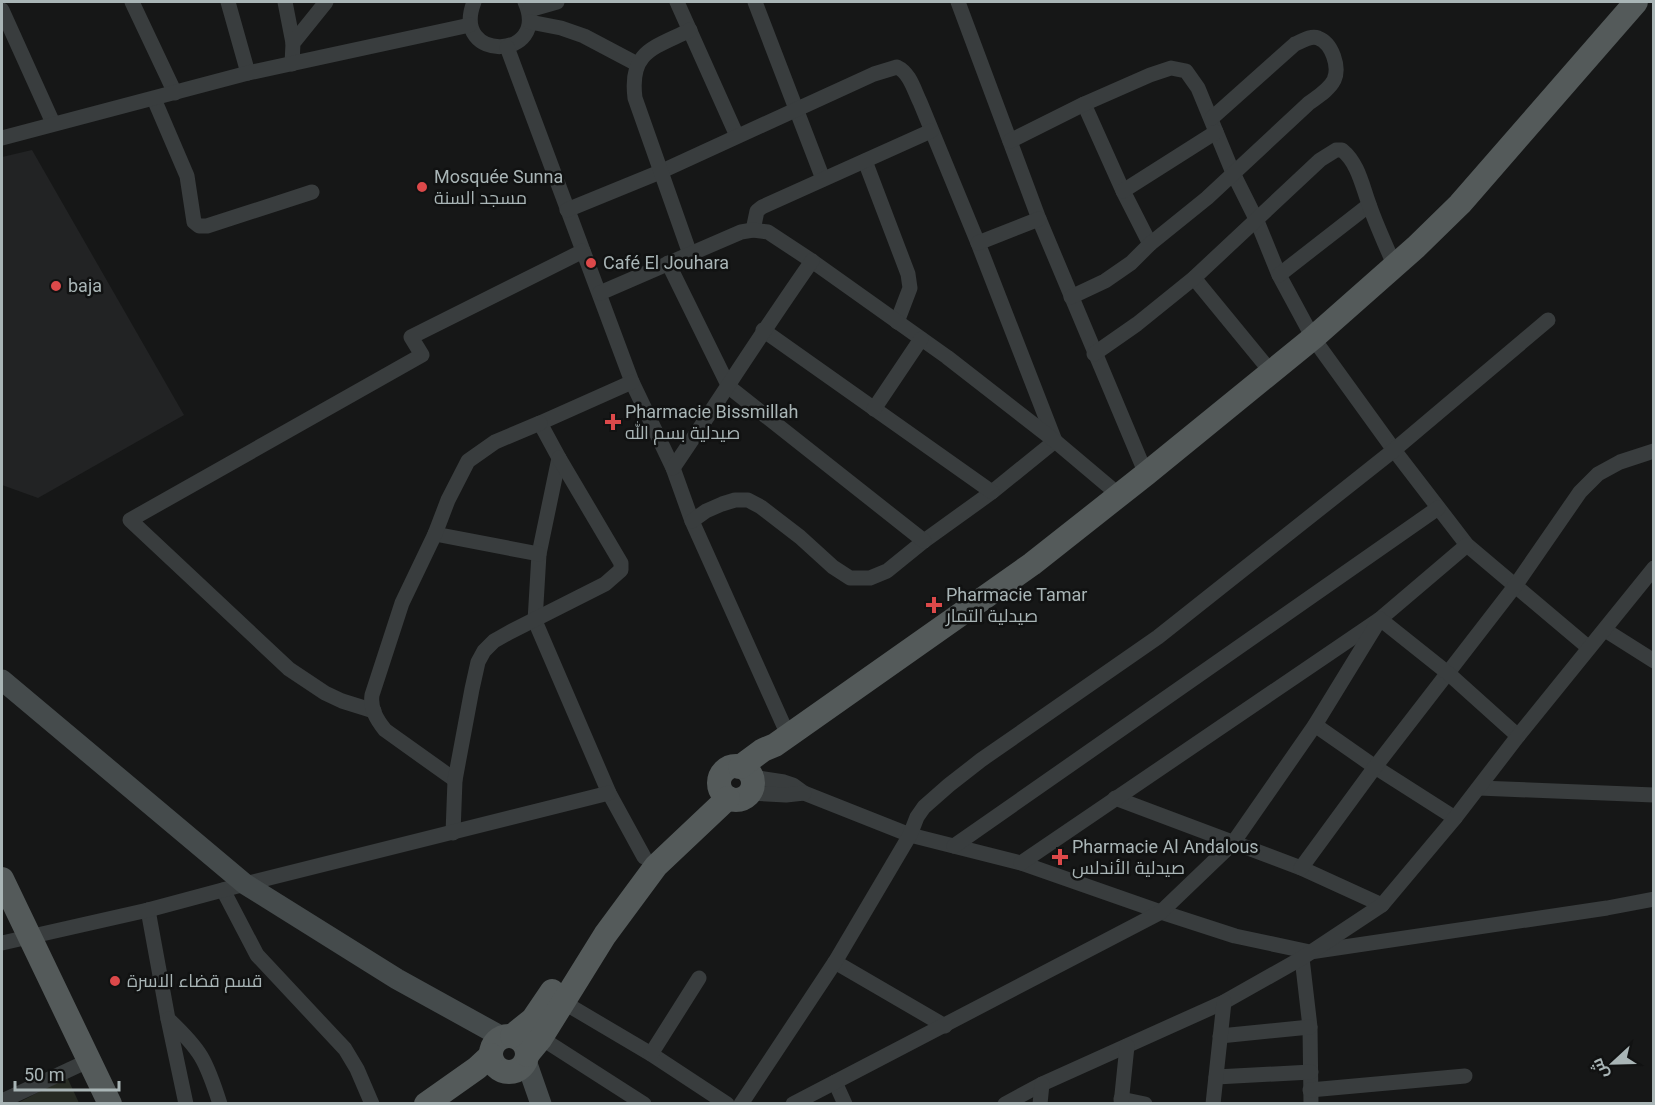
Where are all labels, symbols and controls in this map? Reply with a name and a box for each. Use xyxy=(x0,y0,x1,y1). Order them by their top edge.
place label: Mosquée Sunna مسجد السنة xyxy=(434,166,563,208)
marker: Mosquée Sunna مسجد السنة xyxy=(415,180,429,194)
place label: Café El Jouhara xyxy=(603,252,729,273)
marker: Café El Jouhara xyxy=(584,256,598,270)
place label: baja xyxy=(68,275,102,296)
marker: baja xyxy=(49,279,63,293)
place label: Pharmacie Bissmillah صيدلية بسم الله xyxy=(625,401,798,445)
marker: Pharmacie Bissmillah صيدلية بسم الله xyxy=(606,415,620,429)
place label: Pharmacie Tamar صيدلية التمار xyxy=(945,584,1087,627)
marker: Pharmacie Tamar صيدلية التمار xyxy=(927,598,941,612)
place label: Pharmacie Al Andalous صيدلية الأندلس xyxy=(1072,836,1259,879)
marker: Pharmacie Al Andalous صيدلية الأندلس xyxy=(1053,850,1067,864)
place label: قسم قضاء الاسرة xyxy=(127,970,263,993)
marker: قسم قضاء الاسرة xyxy=(108,974,122,988)
north arrow xyxy=(1583,1033,1643,1093)
scale bar xyxy=(15,1054,118,1092)
text: ش xyxy=(1587,1055,1612,1082)
text: 50 m xyxy=(24,1064,64,1085)

